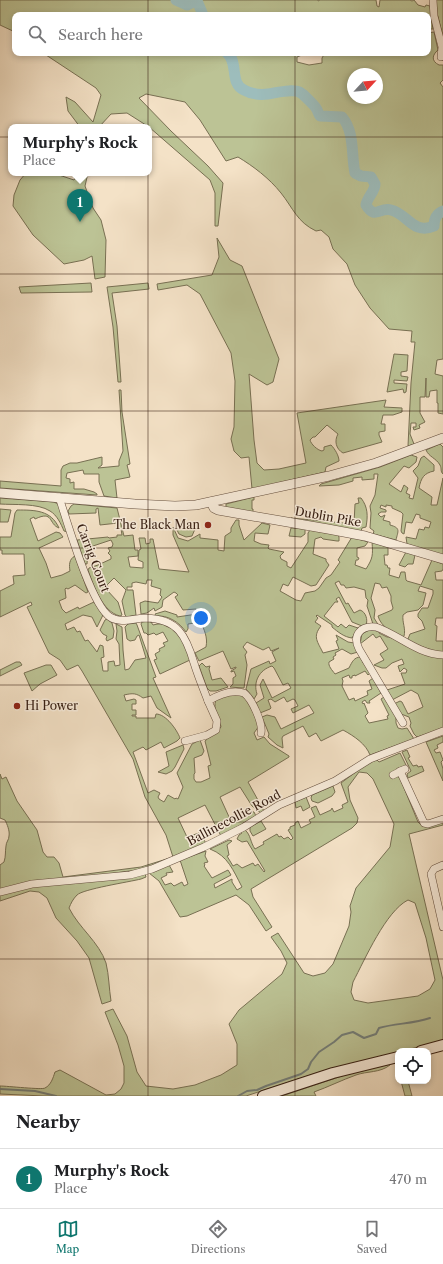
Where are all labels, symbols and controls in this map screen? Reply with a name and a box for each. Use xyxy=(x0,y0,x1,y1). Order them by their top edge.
search box xyxy=(12,12,431,56)
icon: search xyxy=(26,23,48,45)
text: Search here xyxy=(58,25,143,44)
north arrow xyxy=(347,68,383,104)
popup xyxy=(8,124,152,176)
text: Murphy's Rock xyxy=(22,133,138,152)
text: Place xyxy=(22,152,56,168)
pin: 1 xyxy=(67,189,93,222)
street label: Dublin Pike xyxy=(294,503,363,530)
place label: The Black Man xyxy=(113,517,200,532)
marker: The Black Man xyxy=(203,520,213,530)
street label: Carrig Court xyxy=(74,521,114,595)
your location xyxy=(191,608,211,628)
place label: Hi Power xyxy=(25,698,78,713)
marker: Hi Power xyxy=(12,701,22,711)
street label: Ballinecollie Road xyxy=(184,786,284,849)
map controls xyxy=(395,1048,431,1084)
button: locate xyxy=(395,1048,431,1084)
text: Nearby xyxy=(16,1112,80,1132)
text: Murphy's Rock xyxy=(54,1161,169,1180)
text: 1 xyxy=(26,1171,32,1187)
text: 470 m xyxy=(389,1171,427,1187)
text: Place xyxy=(54,1180,87,1196)
tab: Map xyxy=(56,1218,79,1256)
tab: Directions xyxy=(191,1218,245,1256)
tab: Saved xyxy=(357,1218,387,1256)

